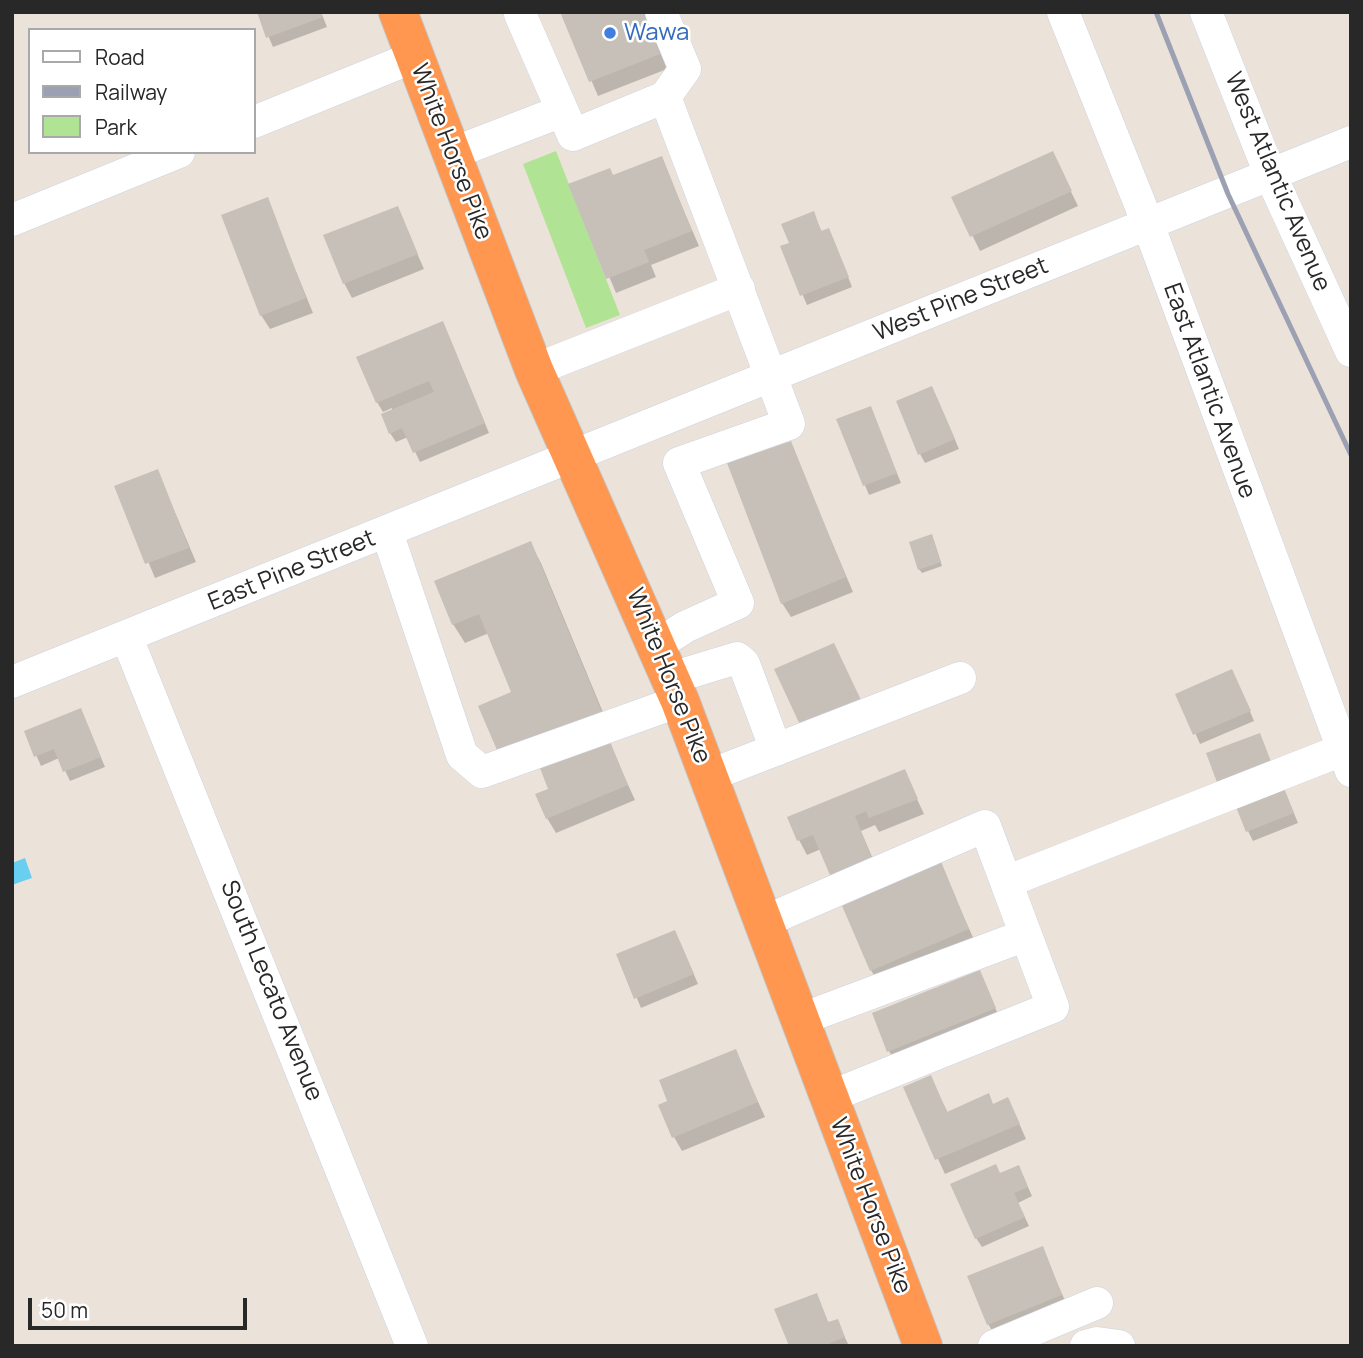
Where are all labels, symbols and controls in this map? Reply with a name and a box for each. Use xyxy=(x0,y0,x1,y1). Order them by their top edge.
place label: Wawa xyxy=(624,19,689,47)
marker: Wawa xyxy=(602,25,618,41)
legend xyxy=(28,28,256,154)
text: Road xyxy=(95,43,145,71)
street label: White Horse Pike xyxy=(404,60,498,244)
street label: West Atlantic Avenue xyxy=(1218,68,1336,296)
text: Railway xyxy=(95,78,167,106)
text: Park xyxy=(95,113,137,141)
street label: West Pine Street xyxy=(870,252,1052,348)
street label: East Atlantic Avenue xyxy=(1157,279,1261,503)
street label: East Pine Street xyxy=(204,524,380,618)
street label: White Horse Pike xyxy=(620,584,716,768)
street label: South Lecato Avenue xyxy=(214,877,328,1105)
street label: White Horse Pike xyxy=(823,1114,917,1298)
scale bar xyxy=(32,1284,250,1328)
text: 50 m xyxy=(41,1296,88,1324)

